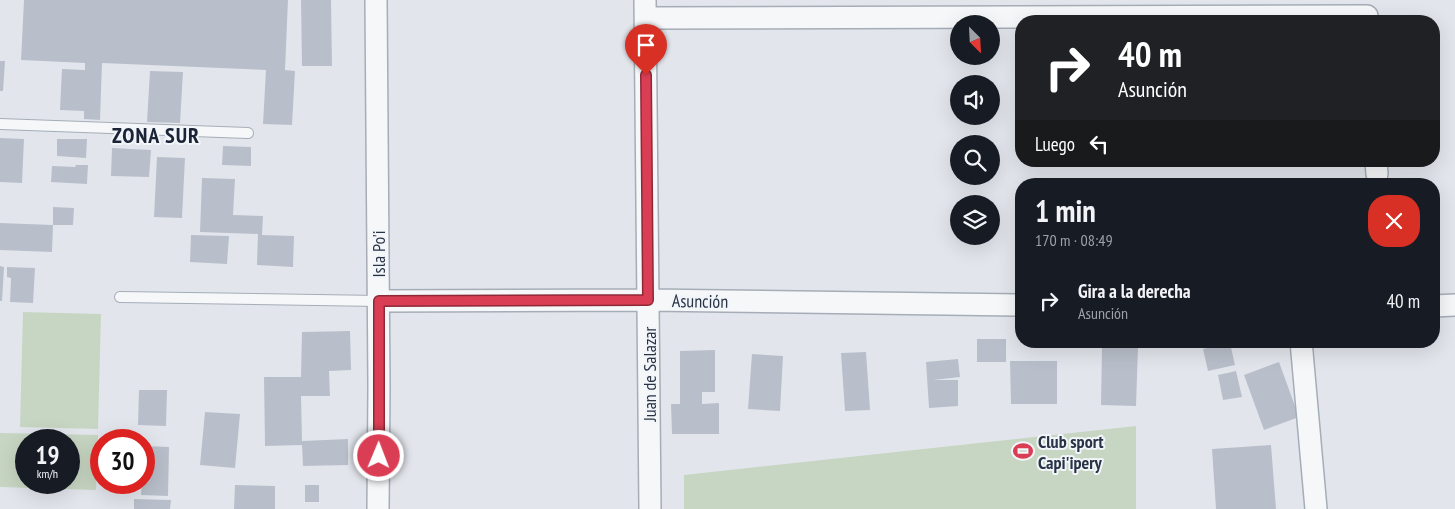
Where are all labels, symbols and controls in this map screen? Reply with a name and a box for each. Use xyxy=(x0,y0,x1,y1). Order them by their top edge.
north arrow xyxy=(950,15,1000,65)
map controls xyxy=(950,15,1000,245)
pin xyxy=(625,24,667,75)
icon: arrive xyxy=(632,31,660,59)
text: 40 m xyxy=(1118,31,1182,77)
icon: right xyxy=(1035,35,1100,100)
button: sound xyxy=(950,75,1000,125)
text: Asunción xyxy=(1118,75,1187,103)
district label: ZONA SUR xyxy=(112,121,200,149)
icon: left xyxy=(1085,130,1113,158)
text: Luego xyxy=(1035,132,1075,156)
button: search xyxy=(950,135,1000,185)
text: 1 min xyxy=(1035,191,1096,230)
button: layers xyxy=(950,195,1000,245)
button: close xyxy=(1368,195,1420,247)
street label: Isla Po'i xyxy=(367,230,390,278)
text: 170 m · 08:49 xyxy=(1035,230,1113,250)
text: Gira a la derecha xyxy=(1078,279,1191,303)
icon: right xyxy=(1035,287,1063,315)
street label: Asunción xyxy=(672,289,728,313)
text: 40 m xyxy=(1387,289,1420,313)
text: Asunción xyxy=(1078,303,1128,323)
street label: Juan de Salazar xyxy=(638,326,661,423)
speed limit sign: 30 xyxy=(90,429,155,494)
position arrow xyxy=(352,429,404,481)
place label: Club sport Capi'ipery xyxy=(1038,430,1104,474)
text: 19 xyxy=(36,439,59,471)
sports icon: Club sport Capi'ipery xyxy=(1012,440,1034,462)
text: km/h xyxy=(37,466,58,481)

